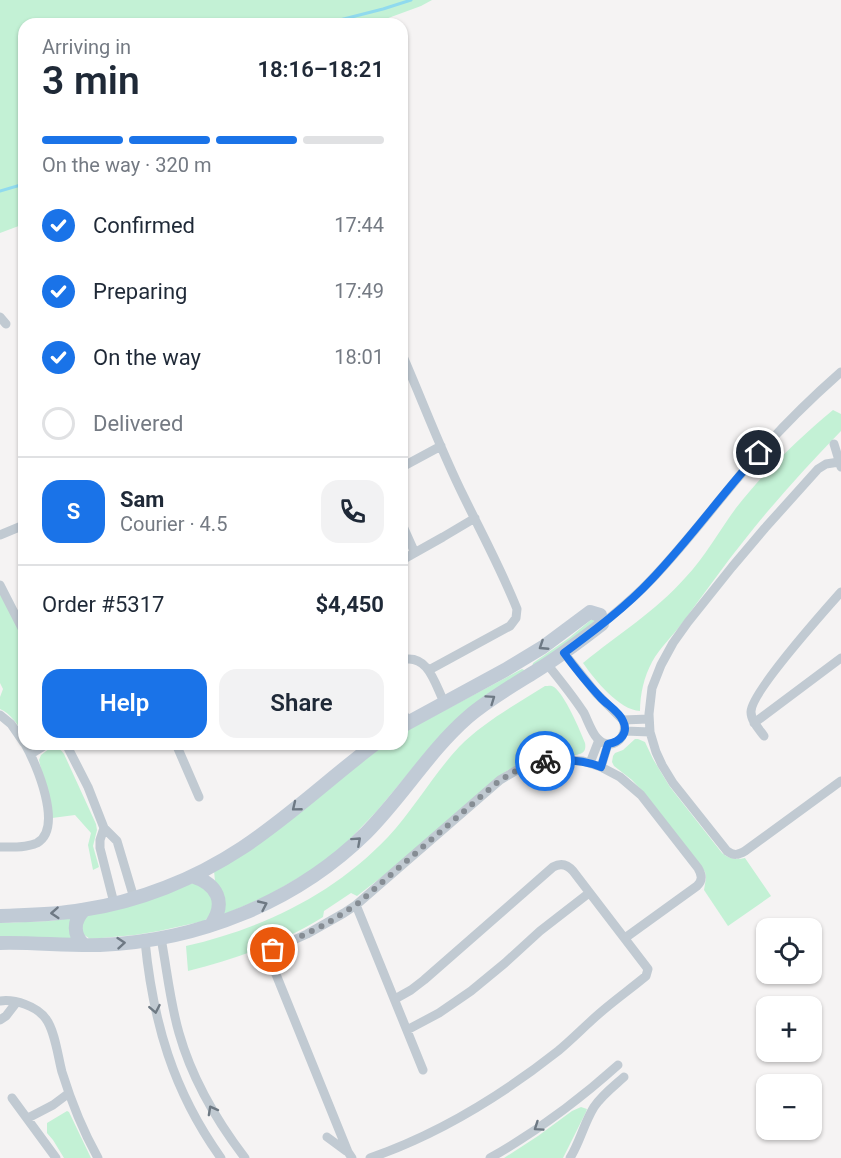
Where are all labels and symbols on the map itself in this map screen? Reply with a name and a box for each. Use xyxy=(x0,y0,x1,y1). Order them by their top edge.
pin xyxy=(733,427,784,478)
one-way arrow xyxy=(539,639,550,650)
one-way arrow xyxy=(484,696,495,707)
courier xyxy=(515,731,575,791)
one-way arrow xyxy=(292,799,303,810)
one-way arrow xyxy=(350,837,361,848)
one-way arrow xyxy=(256,900,267,912)
one-way arrow xyxy=(51,907,60,920)
pin xyxy=(247,924,298,975)
one-way arrow xyxy=(117,937,126,950)
one-way arrow xyxy=(148,1003,161,1013)
one-way arrow xyxy=(208,1106,219,1116)
one-way arrow xyxy=(534,1120,545,1131)

